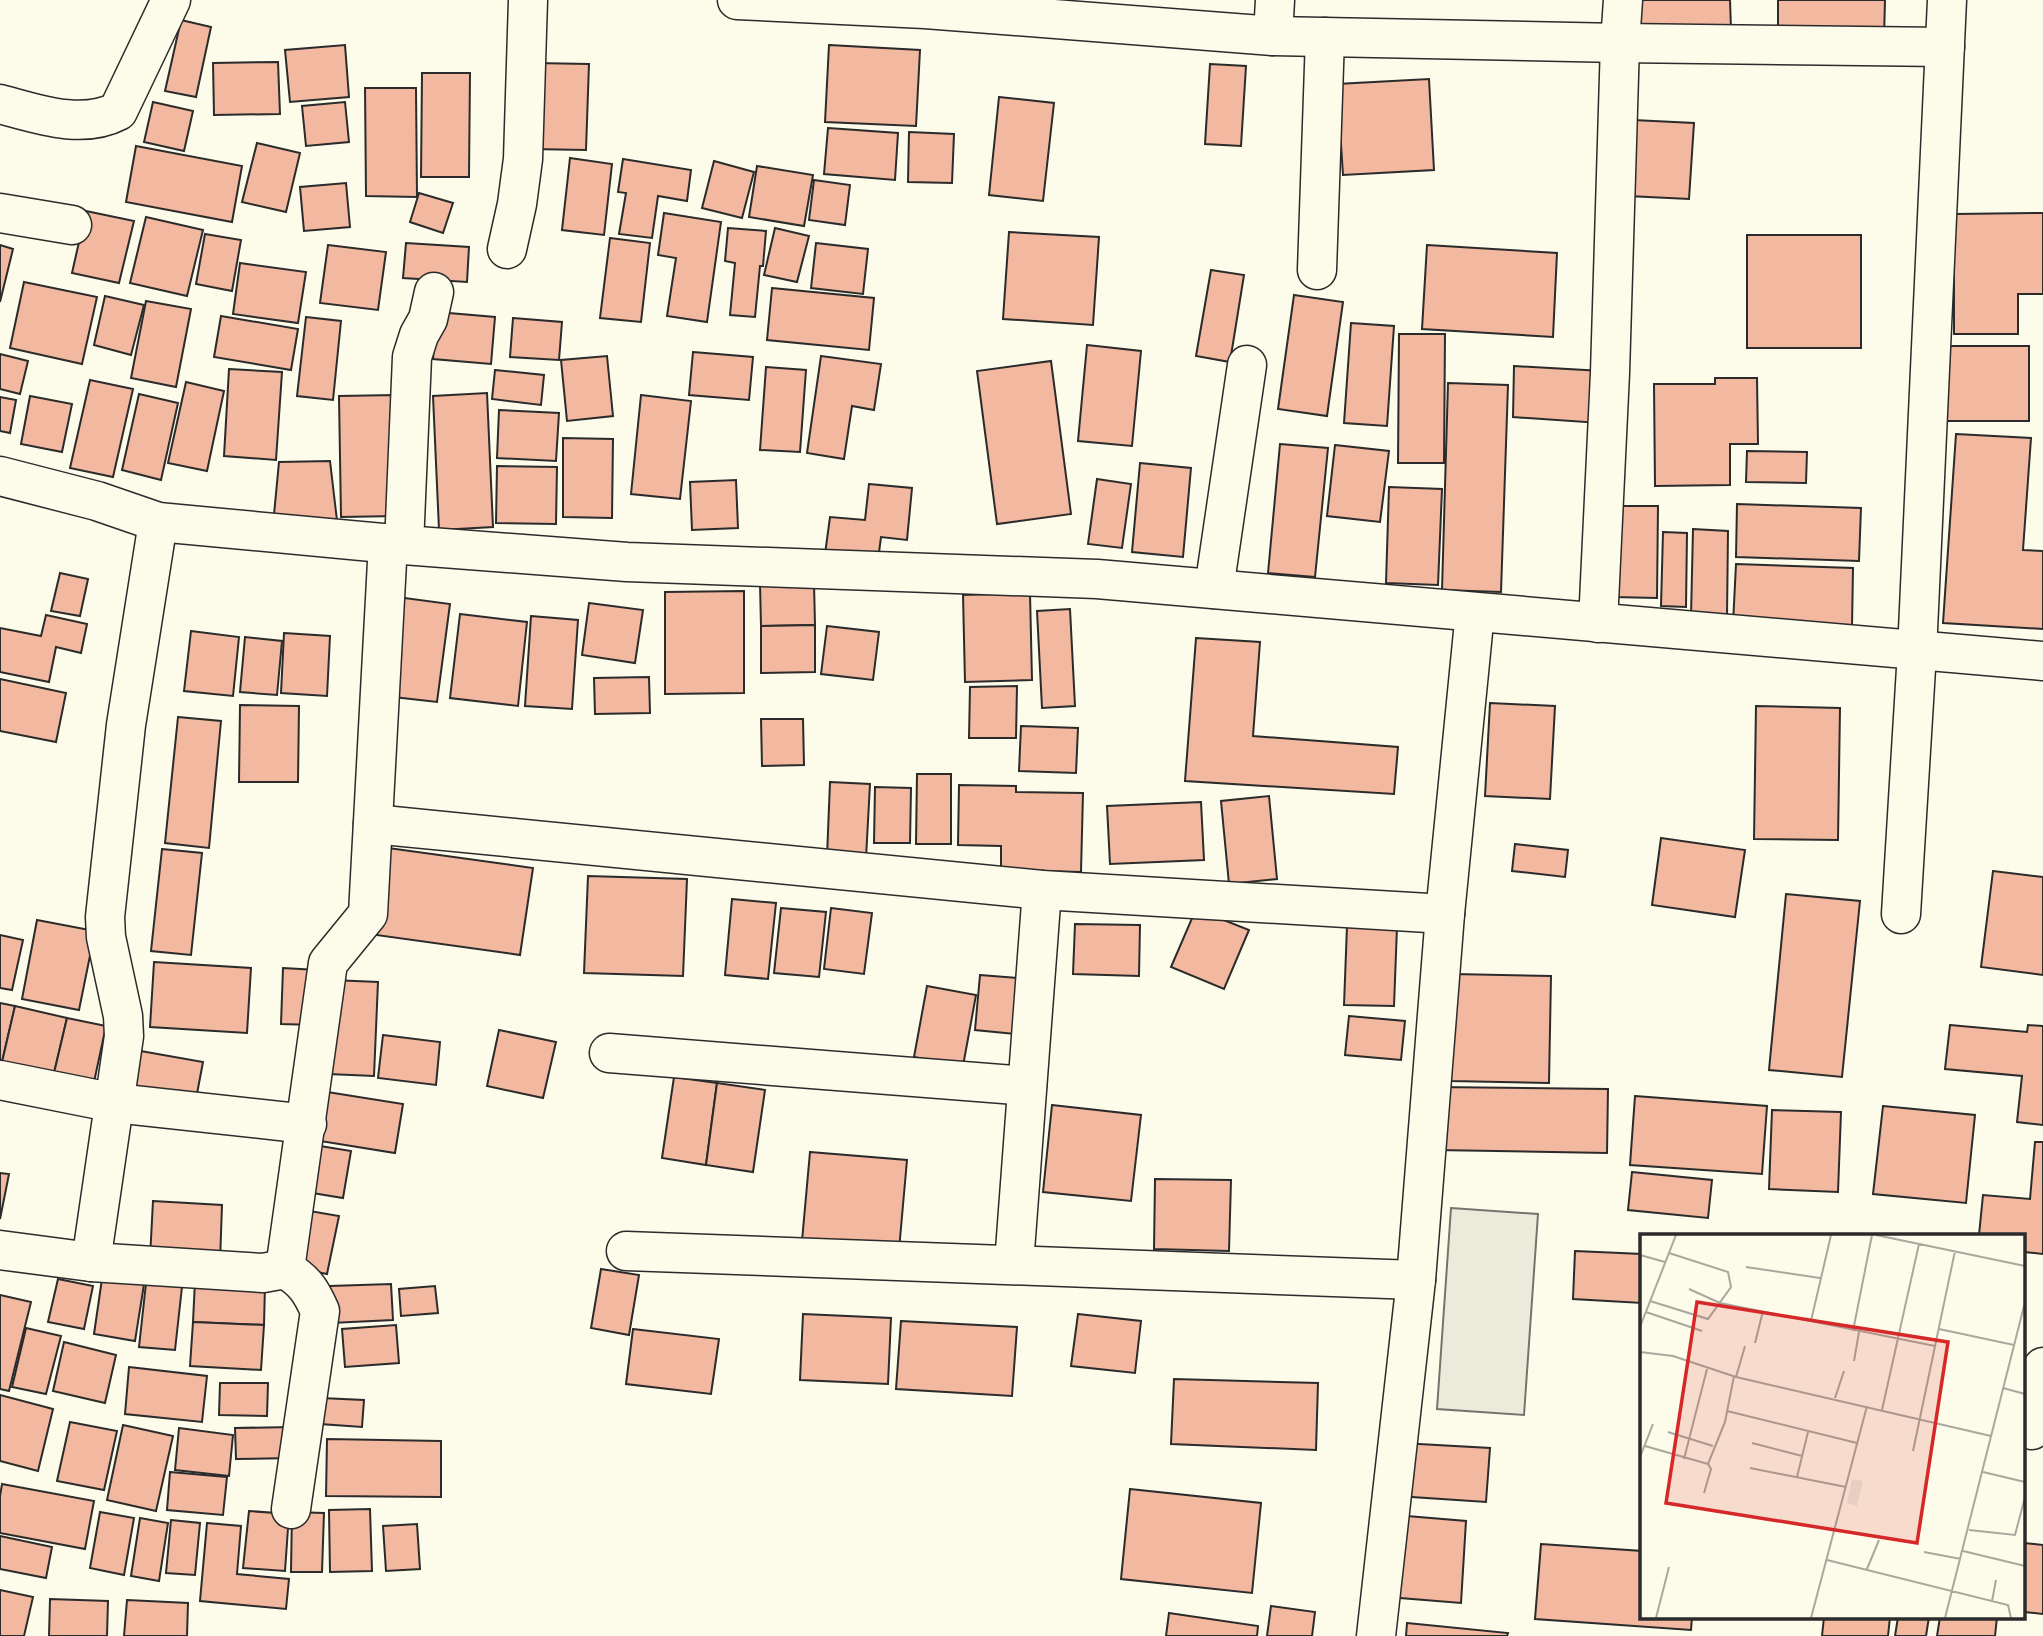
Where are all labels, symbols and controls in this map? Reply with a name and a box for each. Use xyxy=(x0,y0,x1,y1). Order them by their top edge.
inset map xyxy=(1640,1234,2025,1618)

